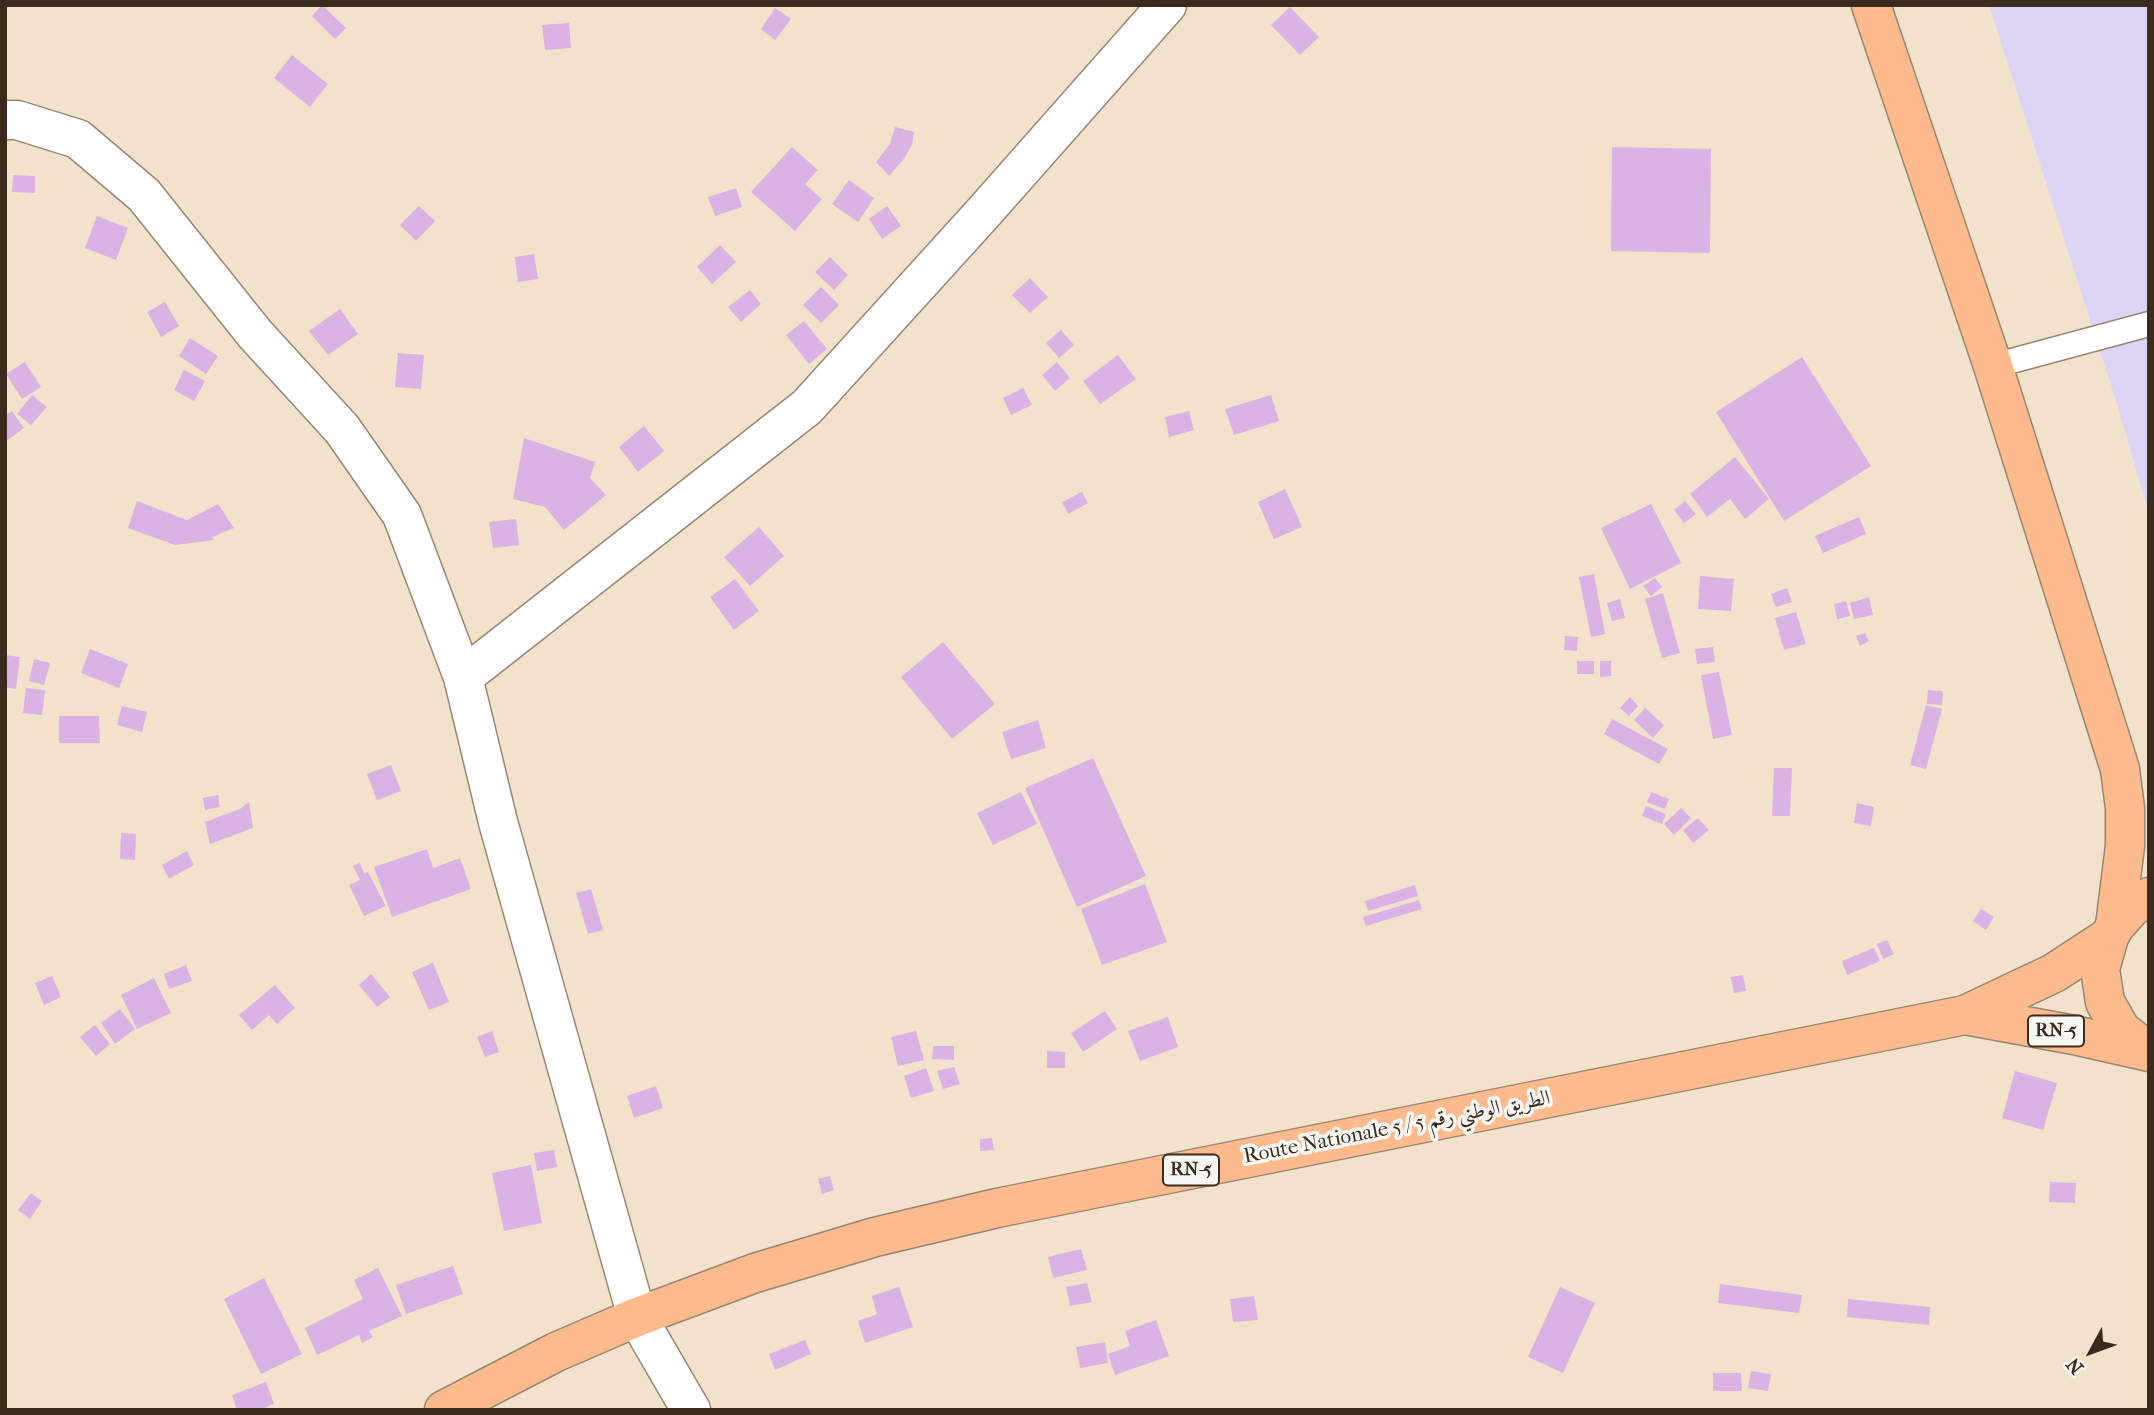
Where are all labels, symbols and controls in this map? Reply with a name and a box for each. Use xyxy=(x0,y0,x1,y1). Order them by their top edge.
road number: RN-5 xyxy=(2028,1015,2084,1046)
street label: Route Nationale 5 / الطريق الوطني رقم 5 xyxy=(1242,1086,1552,1170)
road number: RN-5 xyxy=(1163,1154,1219,1186)
north arrow xyxy=(2056,1317,2126,1387)
text: N xyxy=(2062,1353,2088,1378)

